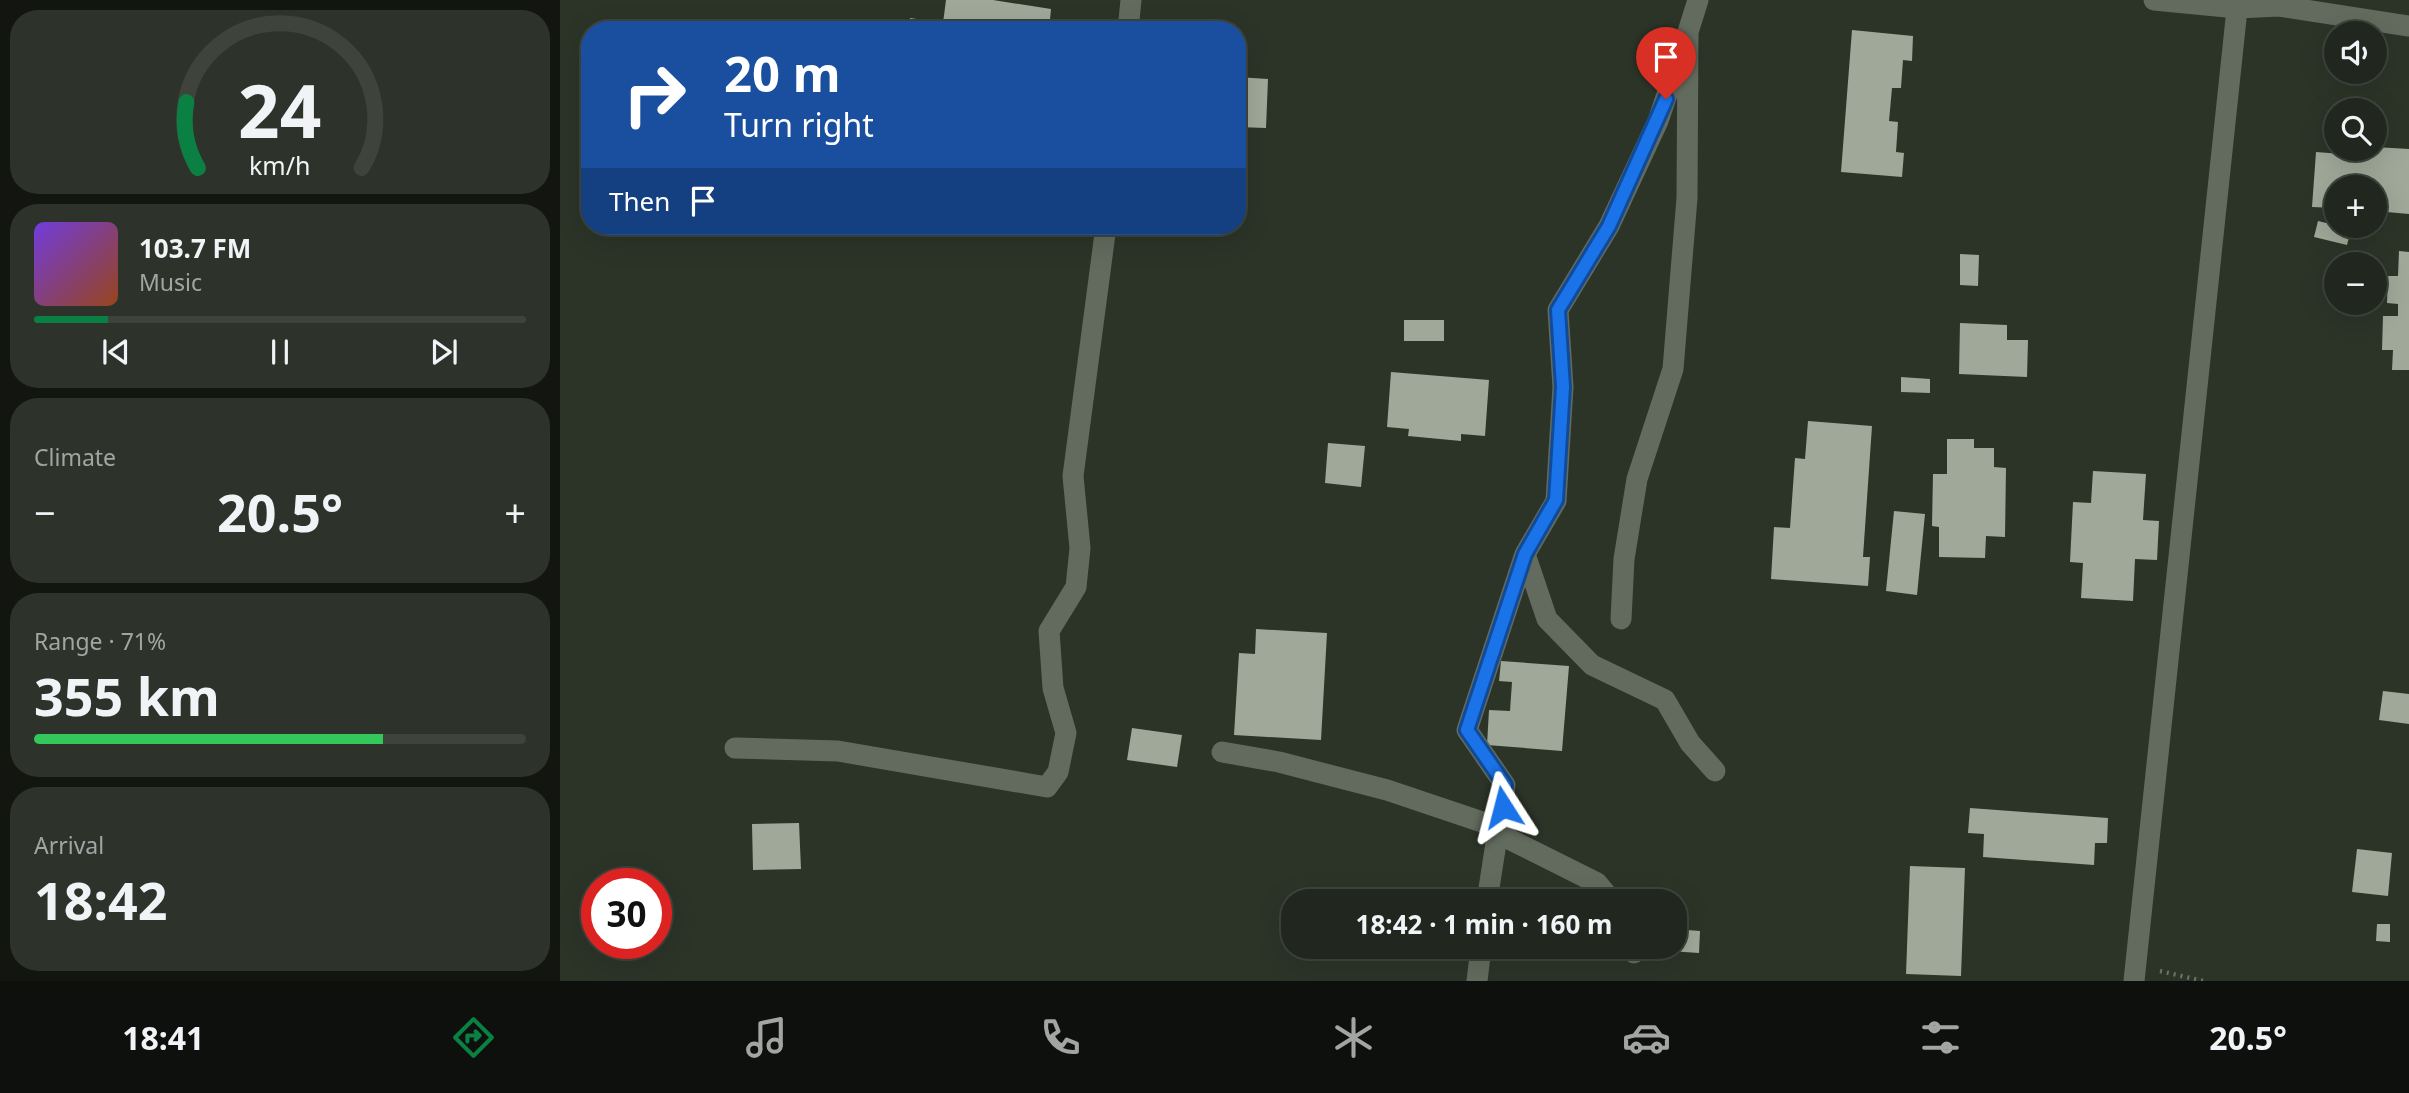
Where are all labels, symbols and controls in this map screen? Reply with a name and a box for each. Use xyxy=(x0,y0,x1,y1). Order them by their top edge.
map controls xyxy=(2324,21,2387,315)
button: sound xyxy=(2324,21,2387,84)
pin xyxy=(1636,27,1696,99)
icon: arrive xyxy=(1647,38,1685,76)
text: 20 m xyxy=(724,40,841,106)
icon: right xyxy=(609,49,700,140)
text: 24 xyxy=(238,60,322,159)
button: search xyxy=(2324,98,2387,161)
text: Turn right xyxy=(724,103,874,146)
text: km/h xyxy=(249,148,311,182)
button: + xyxy=(2324,175,2387,238)
icon: arrive xyxy=(684,182,722,220)
text: Then xyxy=(609,183,670,219)
text: 103.7 FM xyxy=(139,230,251,266)
button: − xyxy=(2324,252,2387,315)
text: Music xyxy=(139,266,202,298)
icon: previous xyxy=(97,333,135,371)
icon: pause xyxy=(261,333,299,371)
icon: next xyxy=(425,333,463,371)
text: Climate xyxy=(34,441,116,473)
text: 20.5° xyxy=(217,476,343,547)
text: − xyxy=(34,486,56,538)
text: + xyxy=(504,486,526,538)
text: Range · 71% xyxy=(34,625,166,657)
text: 355 km xyxy=(34,660,220,731)
position arrow xyxy=(1466,770,1540,844)
text: Arrival xyxy=(34,829,104,861)
text: 18:42 xyxy=(34,864,168,935)
speed limit sign: 30 xyxy=(581,868,672,959)
text: 18:42 · 1 min · 160 m xyxy=(1356,906,1612,942)
icon: directions xyxy=(449,1013,498,1062)
icon: music xyxy=(742,1013,791,1062)
icon: phone xyxy=(1036,1013,1085,1062)
icon: climate xyxy=(1329,1013,1378,1062)
icon: car xyxy=(1622,1013,1671,1062)
icon: filters xyxy=(1916,1013,1965,1062)
text: 18:41 xyxy=(122,1016,204,1059)
text: 20.5° xyxy=(2209,1016,2287,1059)

